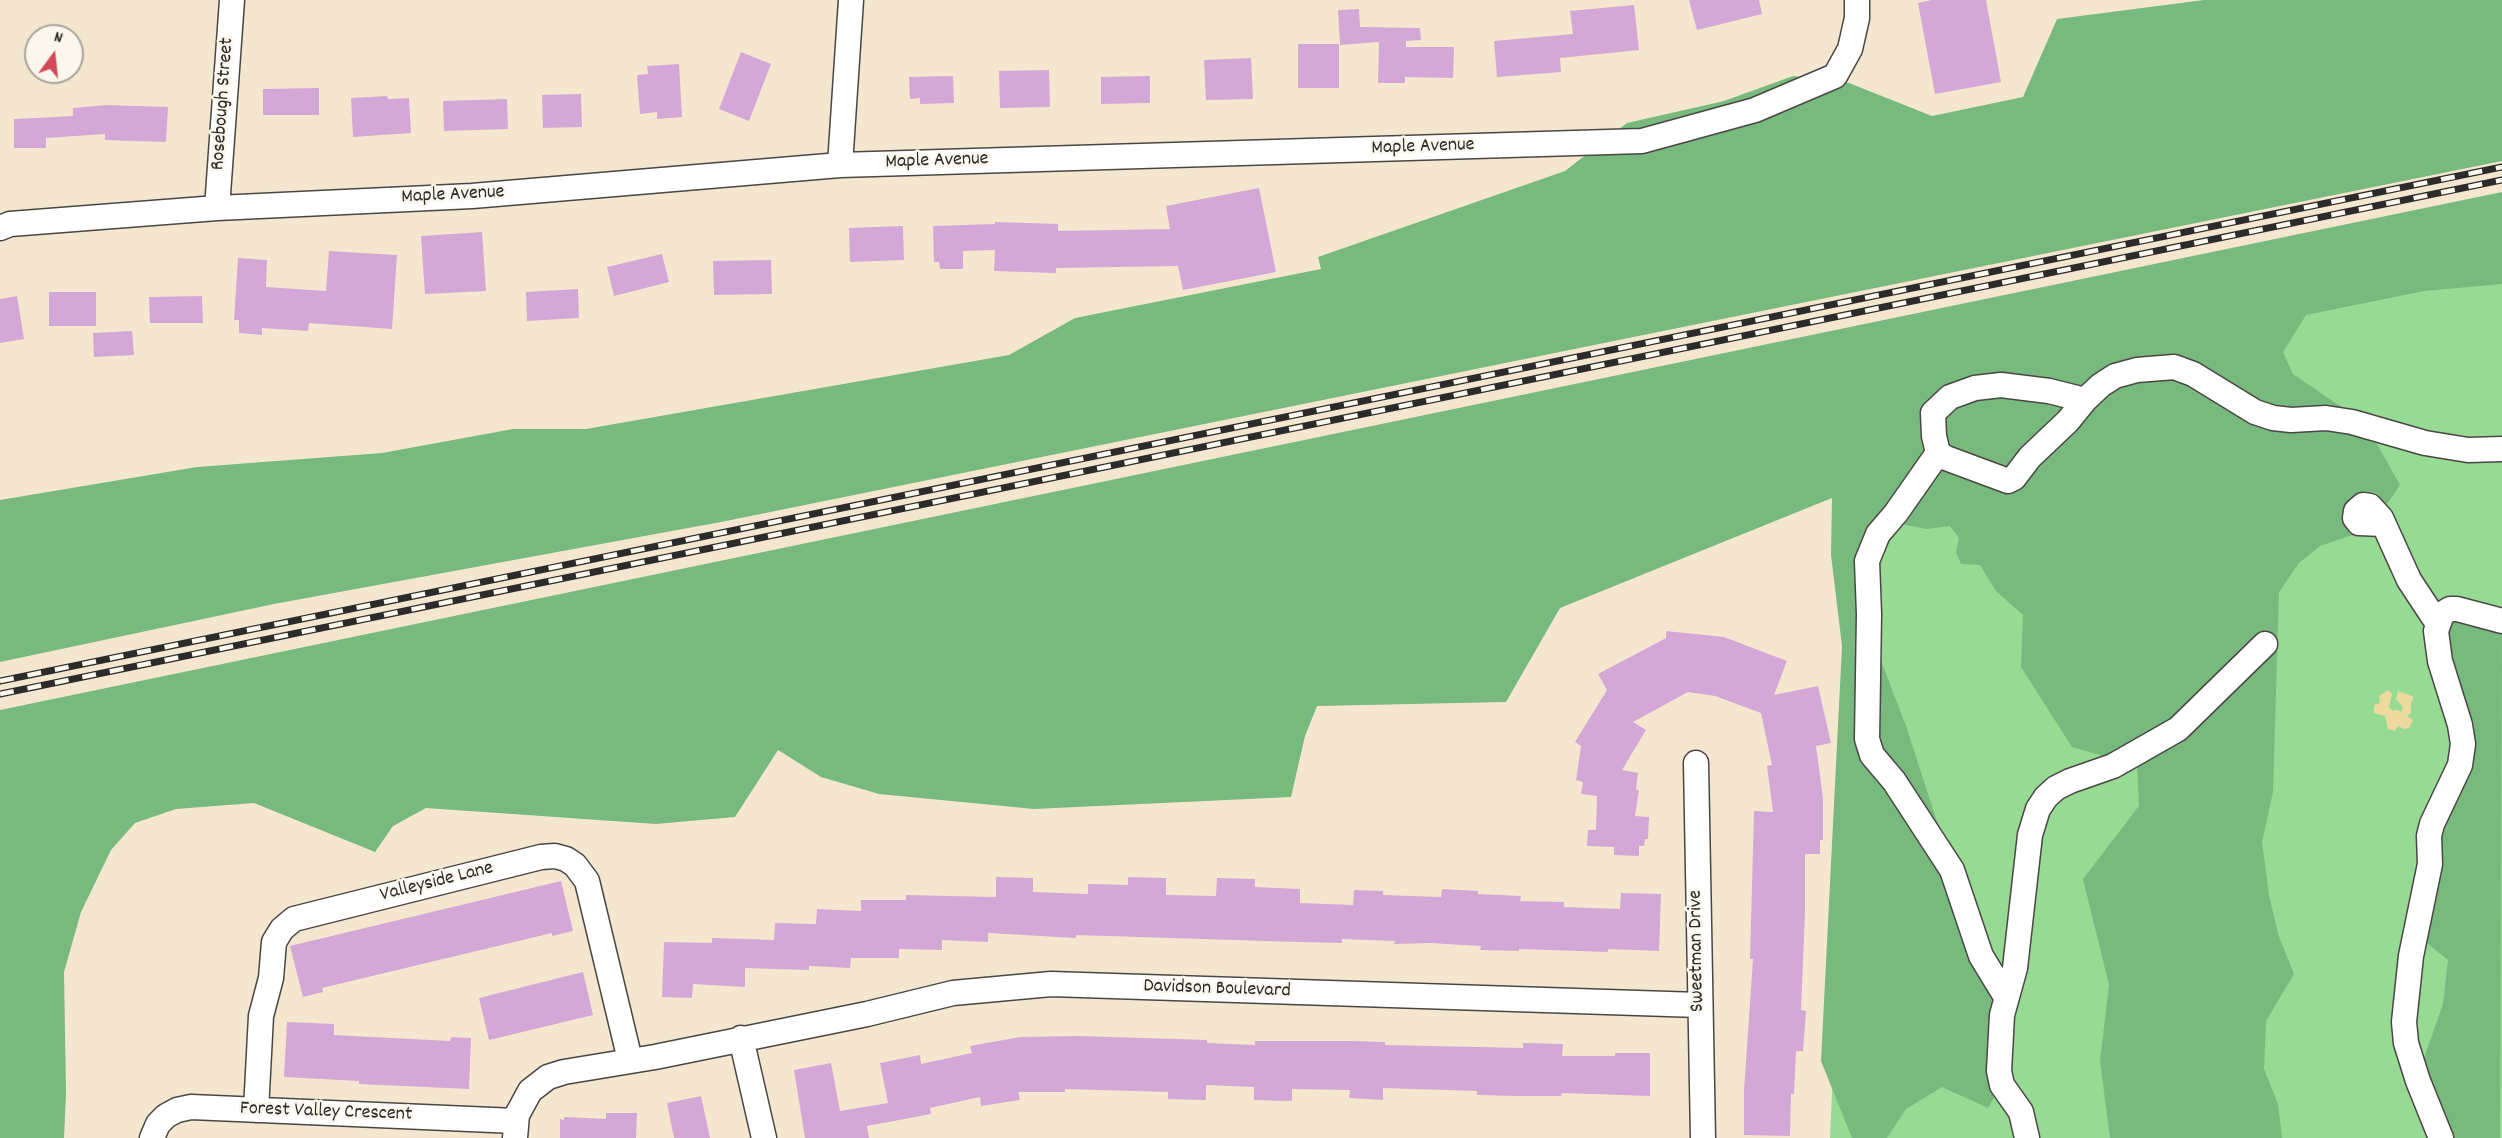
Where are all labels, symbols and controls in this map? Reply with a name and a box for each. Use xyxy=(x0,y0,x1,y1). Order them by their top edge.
north arrow xyxy=(24,24,84,84)
text: N xyxy=(51,26,65,50)
street label: Rosebough Street xyxy=(207,37,241,171)
street label: Maple Avenue xyxy=(1371,134,1475,162)
street label: Maple Avenue xyxy=(885,148,989,176)
street label: Maple Avenue xyxy=(401,181,505,211)
street label: Valleyside Lane xyxy=(378,857,496,909)
street label: Sweetman Drive xyxy=(1685,890,1711,1012)
street label: Davidson Boulevard xyxy=(1143,975,1291,1005)
street label: Forest Valley Crescent xyxy=(239,1098,413,1128)

